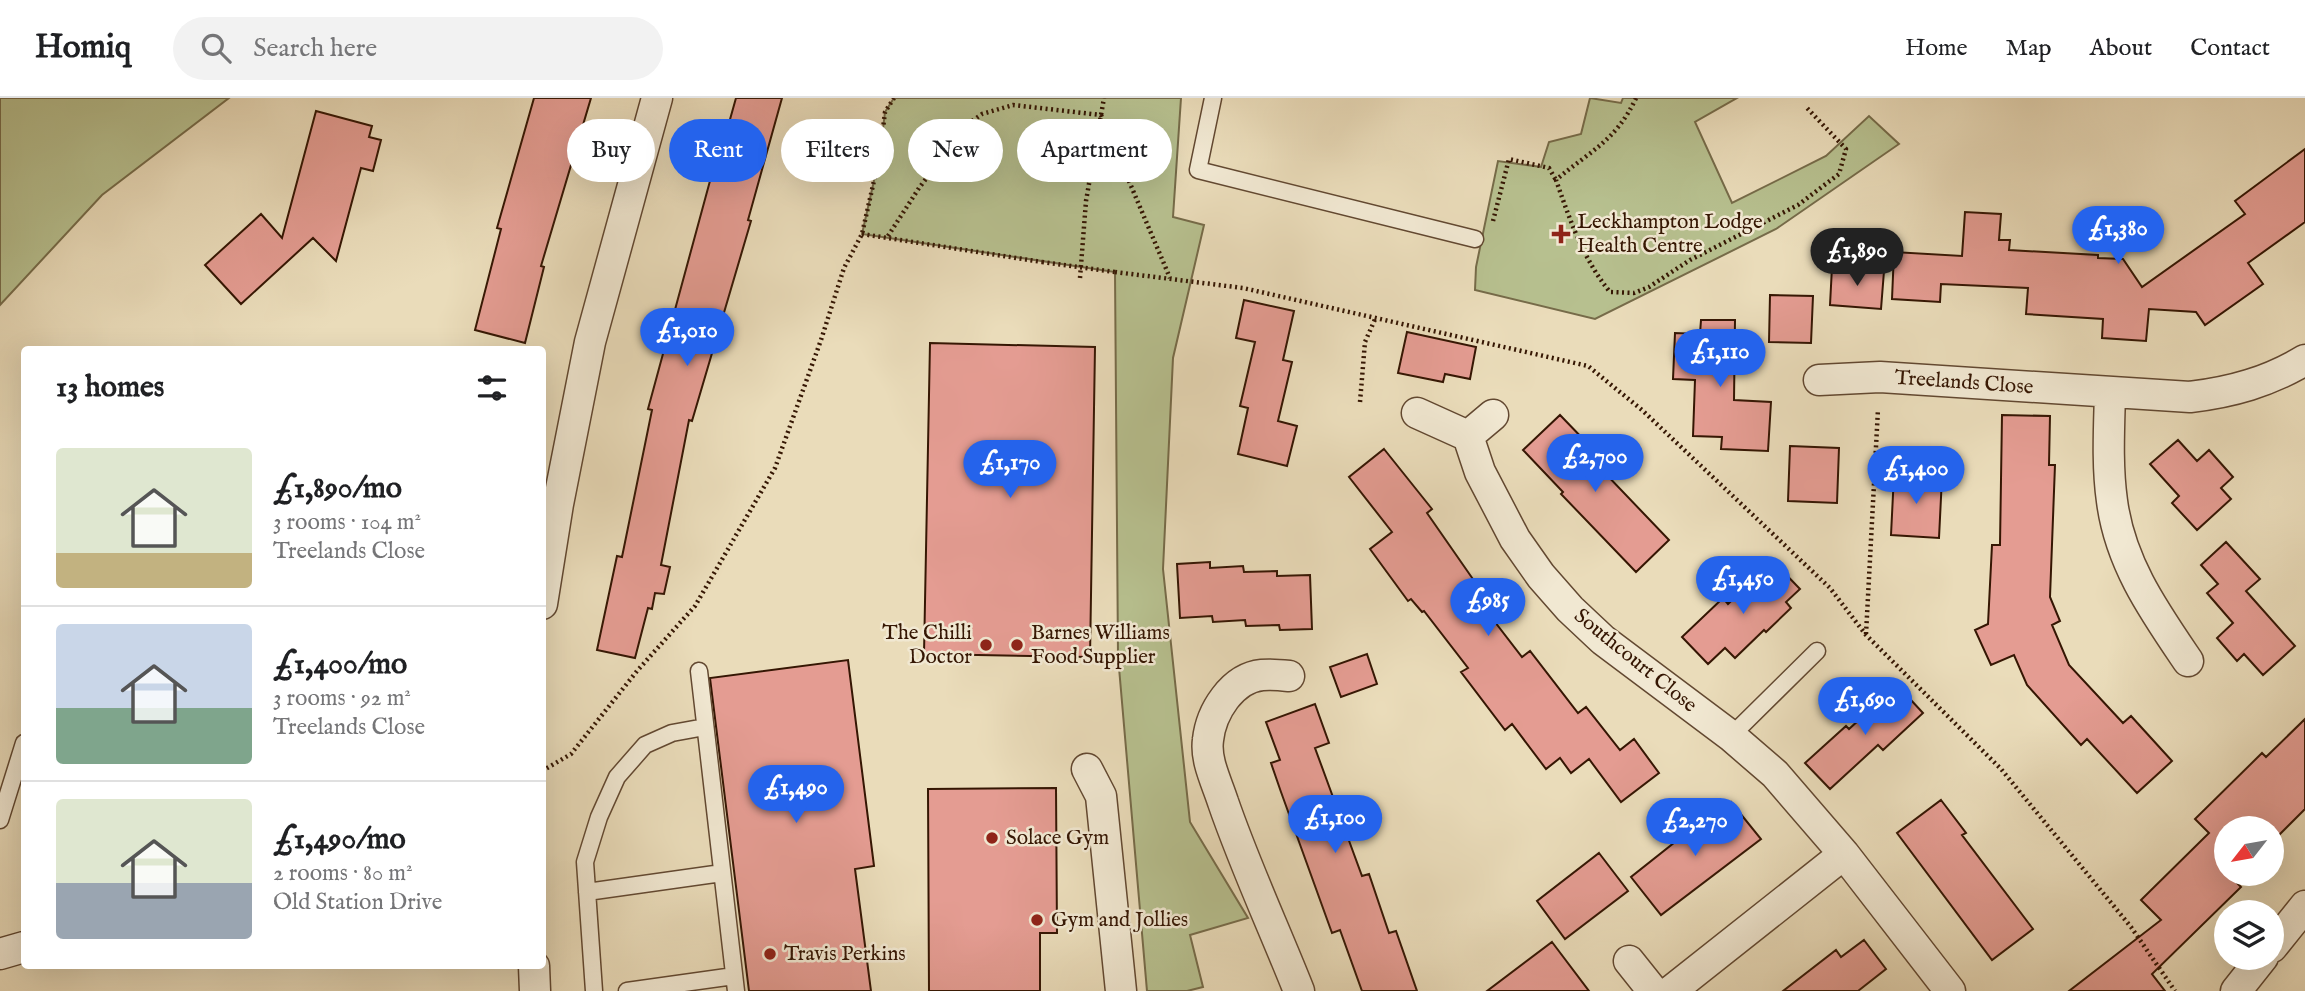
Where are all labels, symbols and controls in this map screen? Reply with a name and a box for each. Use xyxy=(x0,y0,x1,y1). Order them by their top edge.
search box xyxy=(173,17,663,80)
text: Homiq xyxy=(35,27,131,69)
icon: search xyxy=(197,29,235,67)
text: Search here xyxy=(253,32,377,65)
text: Home xyxy=(1905,33,1968,64)
text: Map xyxy=(2006,33,2052,64)
text: About xyxy=(2090,33,2152,64)
text: Contact xyxy=(2190,33,2270,64)
chip: Buy xyxy=(567,119,655,182)
chip: Rent xyxy=(669,119,767,182)
chip: Filters xyxy=(781,119,894,182)
chip: New xyxy=(908,119,1003,182)
chip: Apartment xyxy=(1017,119,1172,182)
pin: £1,380 xyxy=(2061,206,2175,266)
place label: Leckhampton Lodge Health Centre xyxy=(1577,209,1763,260)
text: £1,380 xyxy=(2088,214,2148,243)
marker: Leckhampton Lodge Health Centre xyxy=(1551,224,1571,244)
pin: £1,890 xyxy=(1800,228,1914,288)
text: £1,890 xyxy=(1827,236,1887,265)
pin: £1,010 xyxy=(630,308,744,368)
text: £1,010 xyxy=(656,316,718,345)
pin: £1,110 xyxy=(1663,330,1777,389)
text: £1,110 xyxy=(1691,337,1749,366)
street label: Treelands Close xyxy=(1894,365,2035,401)
text: 13 homes xyxy=(56,369,164,407)
icon: filters xyxy=(473,369,511,407)
pin: £2,700 xyxy=(1538,434,1652,494)
pin: £1,170 xyxy=(953,440,1067,500)
text: £2,700 xyxy=(1563,442,1627,471)
pin: £1,400 xyxy=(1859,446,1973,506)
text: £1,170 xyxy=(979,448,1041,477)
text: £1,400 xyxy=(1883,454,1949,483)
text: £1,890/mo xyxy=(273,470,402,508)
icon: home xyxy=(112,476,196,560)
text: 3 rooms · 104 m² xyxy=(273,508,421,537)
text: Treelands Close xyxy=(273,537,425,566)
pin: £1,450 xyxy=(1686,556,1800,616)
text: £1,450 xyxy=(1712,564,1774,593)
pin: £985 xyxy=(1447,578,1529,638)
text: £985 xyxy=(1466,586,1510,615)
street label: Southcourt Close xyxy=(1568,603,1702,719)
place label: The Chilli Doctor xyxy=(882,620,972,671)
place label: Barnes Williams Food Supplier xyxy=(1031,620,1170,671)
marker: The Chilli Doctor xyxy=(978,637,994,653)
marker: Barnes Williams Food Supplier xyxy=(1009,637,1025,653)
text: £1,400/mo xyxy=(273,646,407,684)
icon: home xyxy=(112,652,196,736)
pin: £1,690 xyxy=(1808,678,1922,737)
text: 3 rooms · 92 m² xyxy=(273,684,411,713)
text: £1,690 xyxy=(1834,685,1896,714)
text: Treelands Close xyxy=(273,713,425,742)
pin: £1,490 xyxy=(739,766,853,825)
text: £1,490 xyxy=(764,773,828,802)
pin: £1,100 xyxy=(1278,796,1392,855)
pin: £2,270 xyxy=(1638,798,1752,858)
text: £1,100 xyxy=(1304,803,1366,832)
text: £2,270 xyxy=(1662,806,1728,835)
north arrow xyxy=(2214,816,2284,886)
map controls xyxy=(2214,816,2284,970)
text: £1,490/mo xyxy=(273,821,406,859)
place label: Solace Gym xyxy=(1006,825,1109,852)
icon: home xyxy=(112,827,196,911)
marker: Solace Gym xyxy=(984,830,1000,846)
text: 2 rooms · 80 m² xyxy=(273,859,413,888)
text: Old Station Drive xyxy=(273,888,442,917)
button: layers xyxy=(2214,900,2284,970)
place label: Gym and Jollies xyxy=(1051,907,1188,934)
marker: Gym and Jollies xyxy=(1029,912,1045,928)
place label: Travis Perkins xyxy=(784,941,906,968)
marker: Travis Perkins xyxy=(762,946,778,962)

